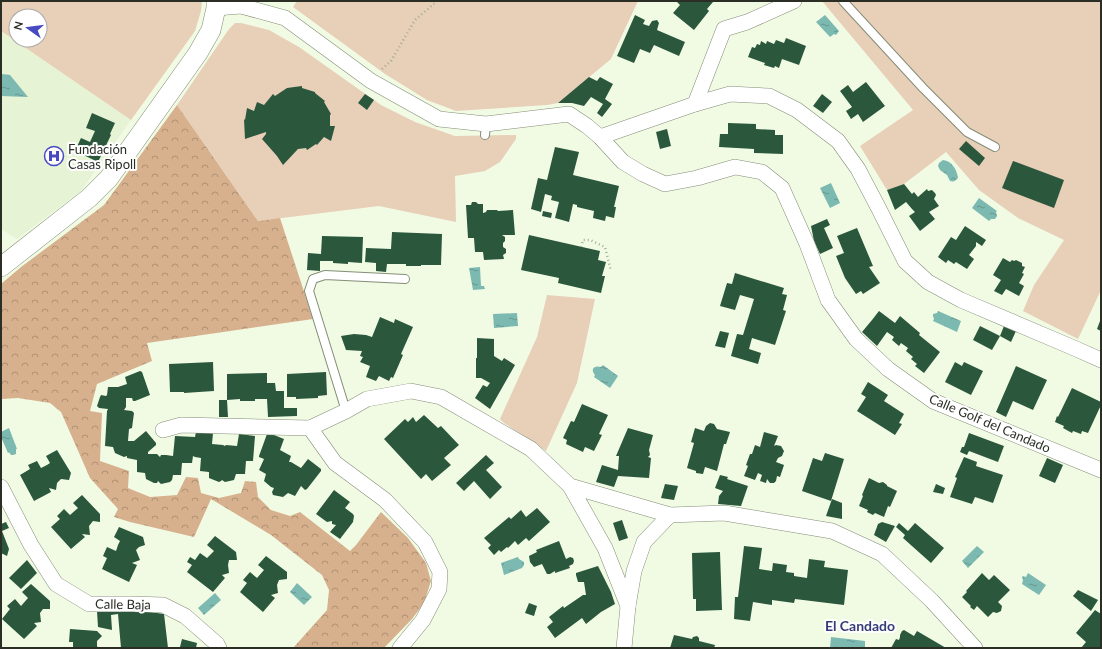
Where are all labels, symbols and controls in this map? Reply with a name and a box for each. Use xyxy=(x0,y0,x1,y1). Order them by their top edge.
north arrow xyxy=(8,8,48,48)
text: N xyxy=(10,20,25,31)
place label: Fundación Casas Ripoll xyxy=(68,141,136,172)
hospital icon: Fundación Casas Ripoll xyxy=(43,145,65,167)
street label: Calle Golf del Candado xyxy=(927,390,1053,456)
street label: Calle Baja xyxy=(95,596,151,612)
district label: El Candado xyxy=(825,617,895,634)

